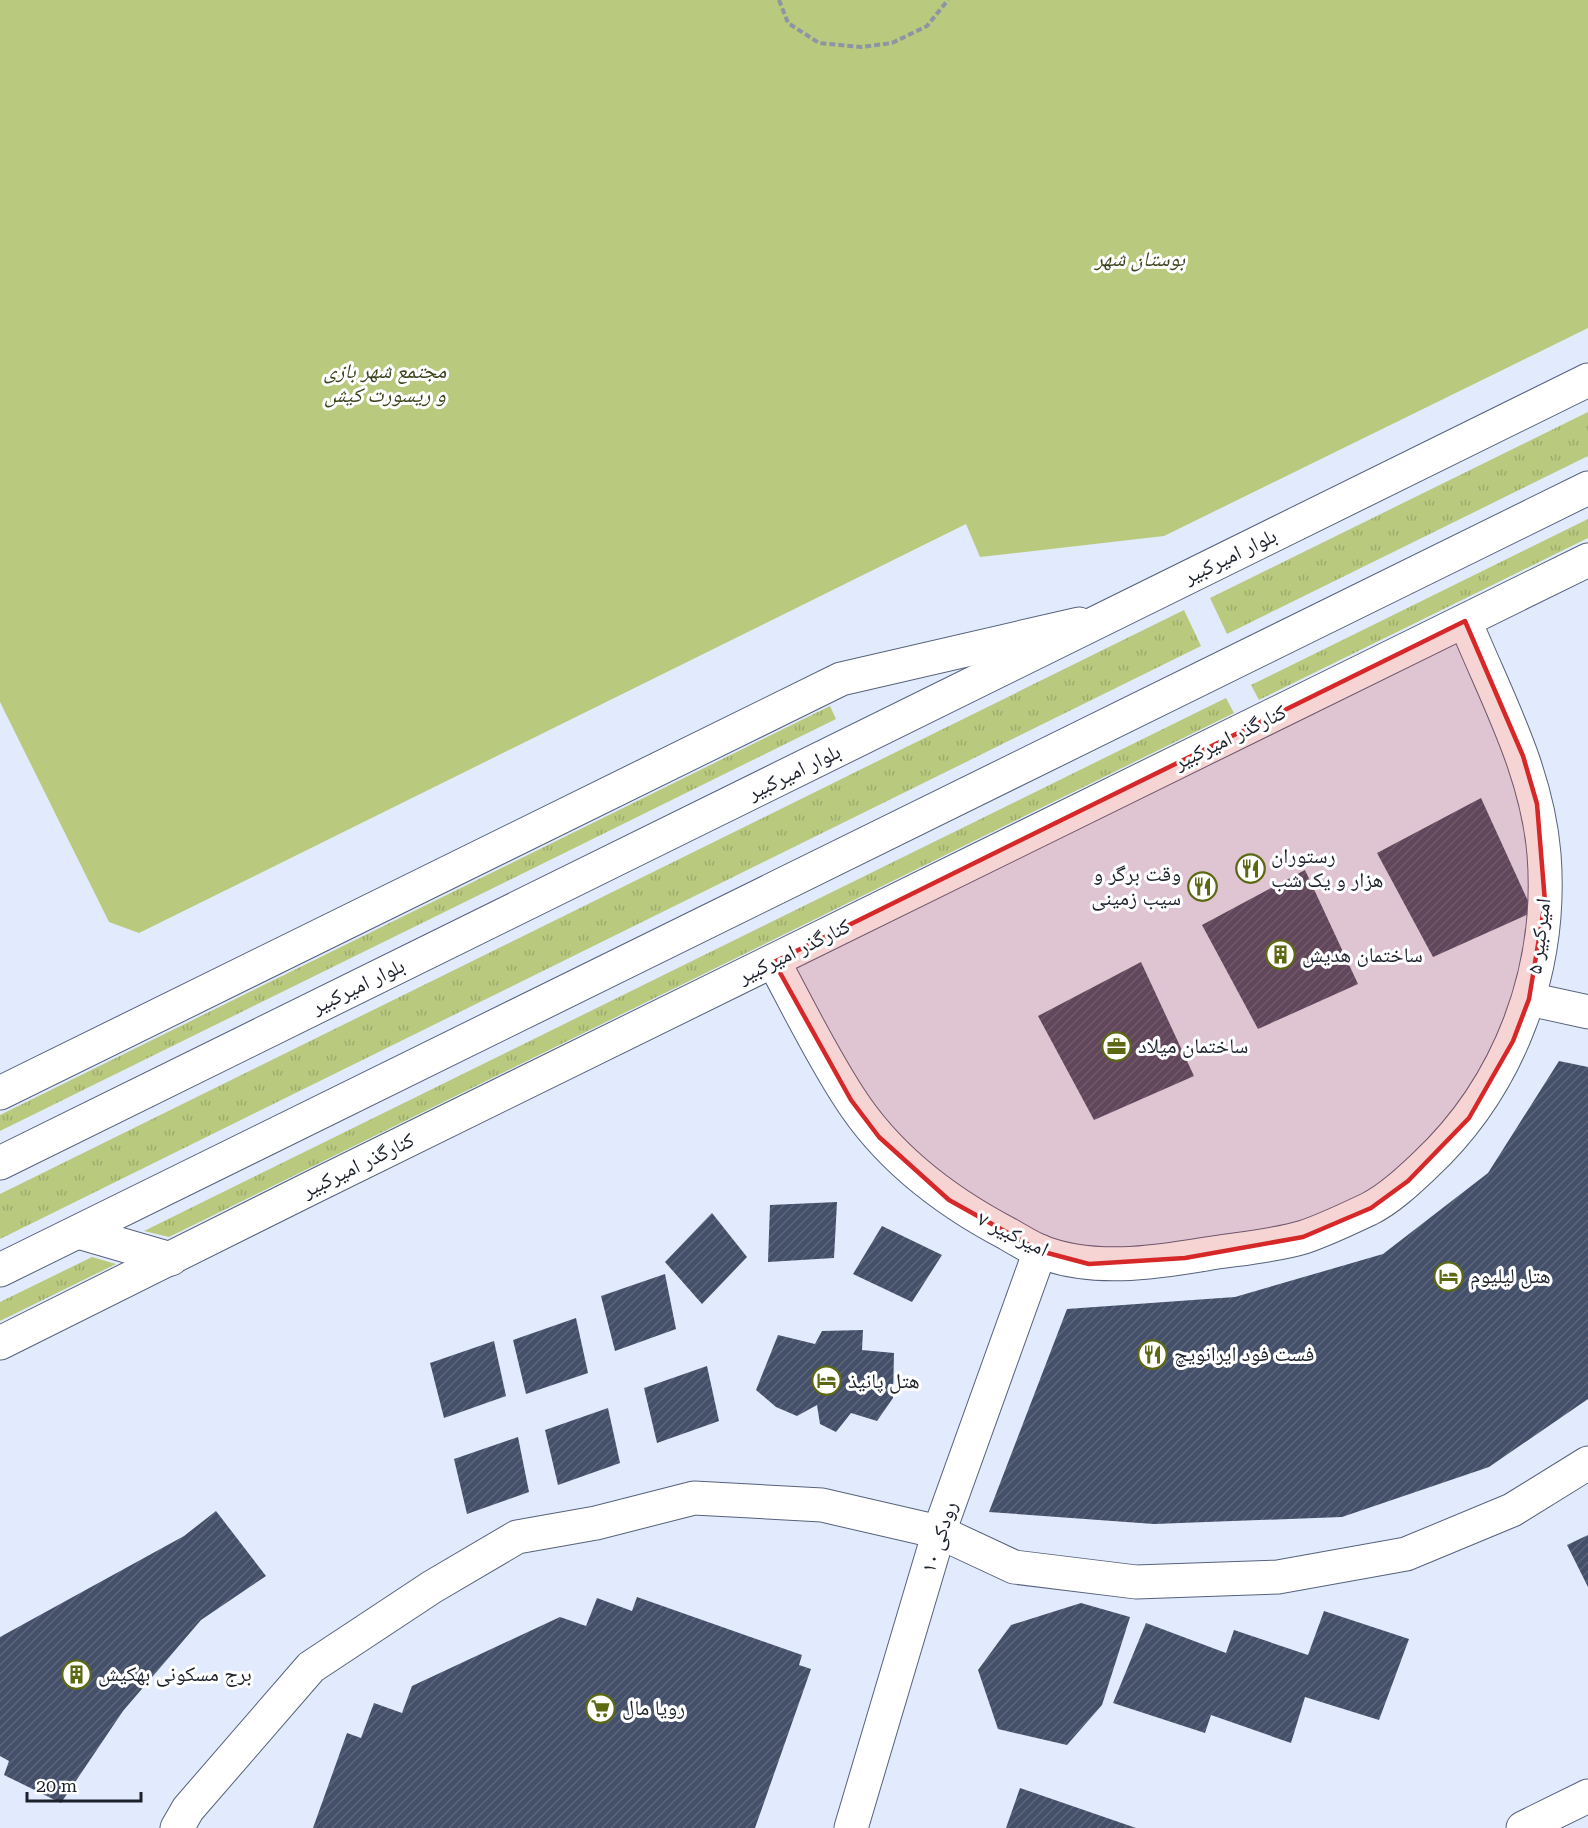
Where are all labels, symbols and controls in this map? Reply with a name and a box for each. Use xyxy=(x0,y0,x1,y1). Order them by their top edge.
park label: بوستان شهر xyxy=(1093,247,1185,272)
park label: مجتمع شهر بازی و ریسورت کیش xyxy=(324,359,447,408)
street label: بلوار امیرکبیر xyxy=(1179,523,1281,589)
street label: کنارگذر امیرکبیر xyxy=(1169,699,1290,775)
street label: بلوار امیرکبیر xyxy=(743,739,845,805)
place label: رستوران هزار و یک شب xyxy=(1271,844,1384,892)
restaurant icon: رستوران هزار و یک شب xyxy=(1234,852,1266,884)
place label: وقت برگر و سیب‌ زمینی xyxy=(1091,862,1181,911)
restaurant icon: وقت برگر و سیب‌ زمینی xyxy=(1186,870,1218,902)
street label: امیرکبیر ۵ xyxy=(1522,897,1556,975)
street label: کنارگذر امیرکبیر xyxy=(733,913,854,989)
building icon: ساختمان هدیش xyxy=(1265,939,1297,971)
place label: ساختمان هدیش xyxy=(1302,943,1423,968)
street label: بلوار امیرکبیر xyxy=(307,953,409,1019)
office icon: ساختمان میلاد xyxy=(1101,1030,1133,1062)
place label: ساختمان میلاد xyxy=(1138,1034,1248,1058)
street label: کنارگذر امیرکبیر xyxy=(297,1127,418,1203)
street label: امیرکبیر ۷ xyxy=(973,1206,1053,1262)
hotel icon: هتل لیلیوم xyxy=(1433,1260,1465,1292)
place label: هتل لیلیوم xyxy=(1470,1264,1551,1290)
restaurant icon: فست فود ایرانویچ xyxy=(1137,1338,1169,1370)
place label: فست فود ایرانویچ xyxy=(1174,1342,1314,1367)
hotel icon: هتل پانیذ xyxy=(811,1365,843,1397)
place label: هتل پانیذ xyxy=(848,1369,920,1394)
street label: رودکی ۱۰ xyxy=(916,1498,963,1576)
building icon: برج مسکونی بهکیش xyxy=(61,1658,93,1690)
place label: برج مسکونی بهکیش xyxy=(98,1662,252,1687)
supermarket icon: رویا مال xyxy=(585,1692,617,1724)
place label: رویا مال xyxy=(622,1696,685,1720)
scale bar xyxy=(27,1765,141,1803)
text: 20 m xyxy=(36,1775,77,1796)

